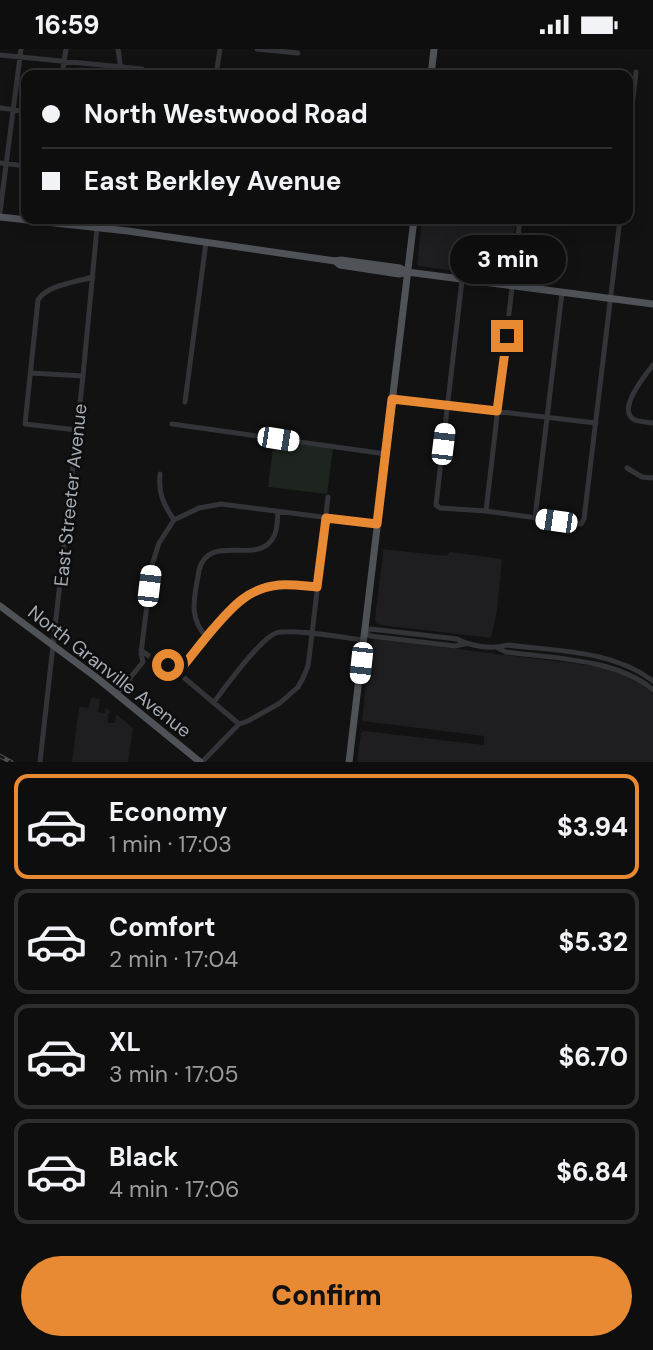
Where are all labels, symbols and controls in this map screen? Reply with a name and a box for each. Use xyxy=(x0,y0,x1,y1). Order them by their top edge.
text: 16:59 xyxy=(35,8,100,42)
text: North Westwood Road xyxy=(84,97,368,131)
text: East Berkley Avenue xyxy=(84,164,341,198)
callout: 3 min xyxy=(449,235,565,283)
text: 3 min xyxy=(477,244,539,274)
route end xyxy=(491,320,523,352)
street label: East Streeter Avenue xyxy=(48,402,93,588)
car xyxy=(431,422,456,466)
car xyxy=(256,425,301,453)
car xyxy=(534,508,579,534)
car xyxy=(137,564,162,608)
street label: North Granville Avenue xyxy=(23,600,197,743)
car xyxy=(349,641,374,685)
route start xyxy=(152,649,184,681)
icon: car xyxy=(25,795,88,858)
text: Economy xyxy=(109,795,227,829)
text: $3.94 xyxy=(557,810,628,844)
text: 1 min · 17:03 xyxy=(109,829,232,859)
icon: car xyxy=(25,910,88,973)
text: Comfort xyxy=(109,910,215,944)
text: $5.32 xyxy=(559,925,628,959)
text: 2 min · 17:04 xyxy=(109,944,238,974)
icon: car xyxy=(25,1025,88,1088)
text: XL xyxy=(109,1025,141,1059)
text: $6.70 xyxy=(558,1040,628,1074)
text: 3 min · 17:05 xyxy=(109,1059,239,1089)
icon: car xyxy=(25,1140,88,1203)
text: Black xyxy=(109,1140,179,1174)
text: $6.84 xyxy=(556,1155,628,1189)
text: 4 min · 17:06 xyxy=(109,1174,239,1204)
button: Confirm xyxy=(21,1256,632,1336)

